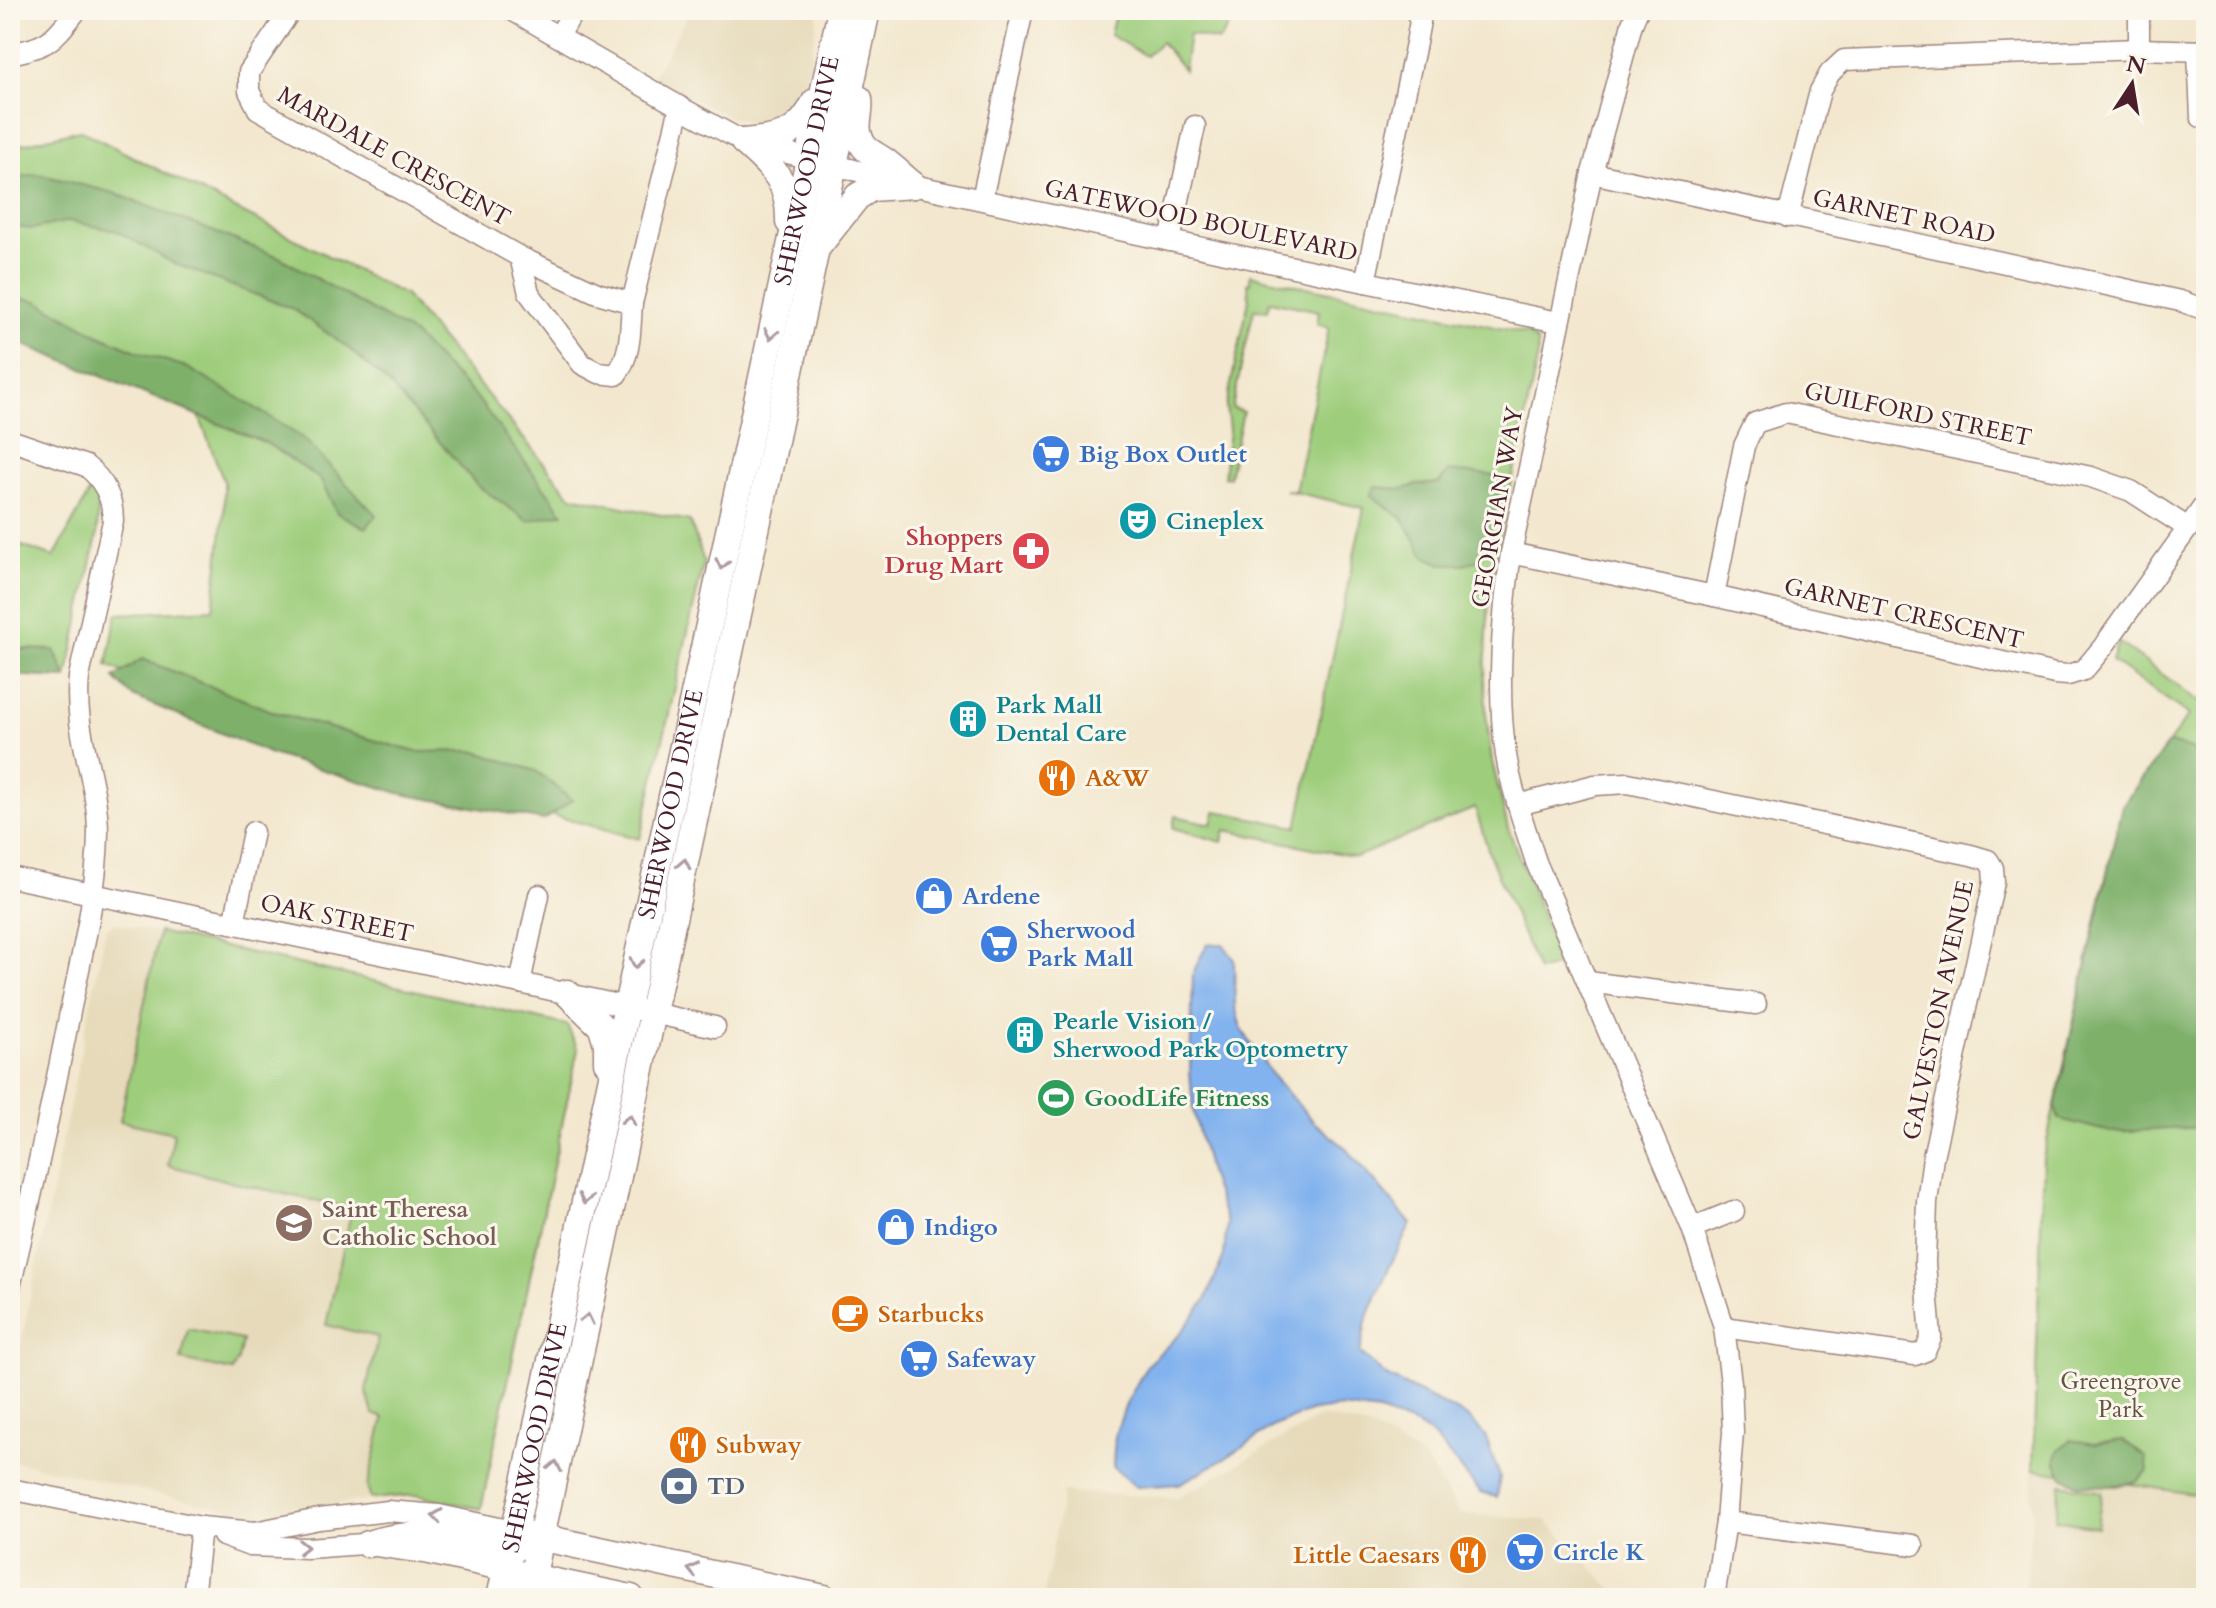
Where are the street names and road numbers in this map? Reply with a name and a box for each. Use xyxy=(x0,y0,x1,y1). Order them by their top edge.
street label: SHERWOOD DRIVE xyxy=(766,53,848,289)
street label: MARDALE CRESCENT xyxy=(271,79,516,234)
street label: GATEWOOD BOULEVARD xyxy=(1041,171,1360,270)
street label: GARNET ROAD xyxy=(1810,181,1998,252)
street label: GUILFORD STREET xyxy=(1801,374,2035,455)
street label: GEORGIAN WAY xyxy=(1464,404,1531,610)
street label: GARNET CRESCENT xyxy=(1781,570,2027,657)
street label: SHERWOOD DRIVE xyxy=(630,686,712,922)
street label: GALVESTON AVENUE xyxy=(1895,877,1982,1143)
street label: OAK STREET xyxy=(257,886,416,951)
street label: SHERWOOD DRIVE xyxy=(494,1320,576,1556)

